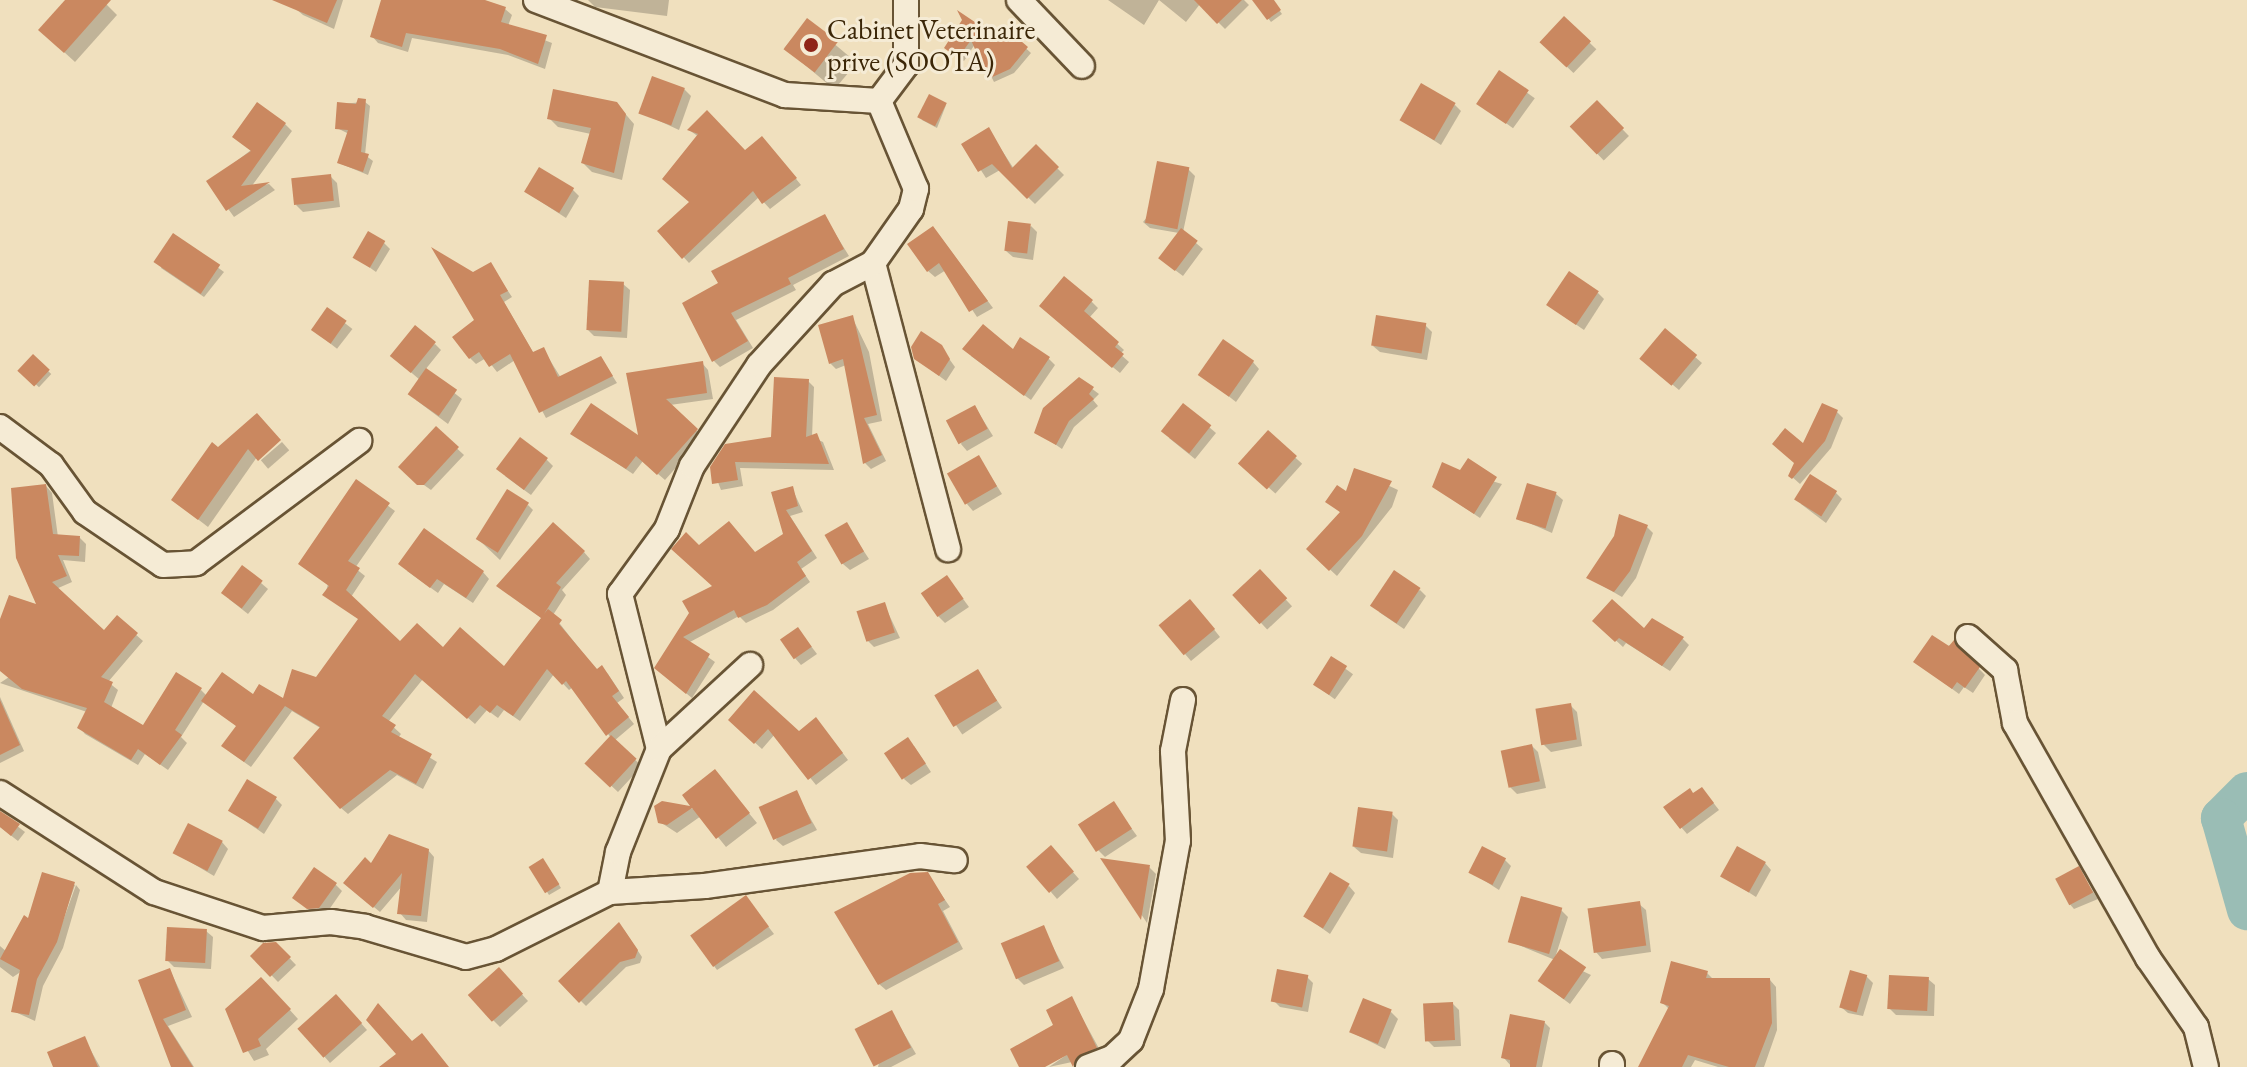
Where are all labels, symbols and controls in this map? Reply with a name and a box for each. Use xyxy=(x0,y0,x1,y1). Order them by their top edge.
place label: Cabinet Veterinaire prive (SOOTA) xyxy=(827,12,1035,78)
marker: Cabinet Veterinaire prive (SOOTA) xyxy=(802,36,820,54)

